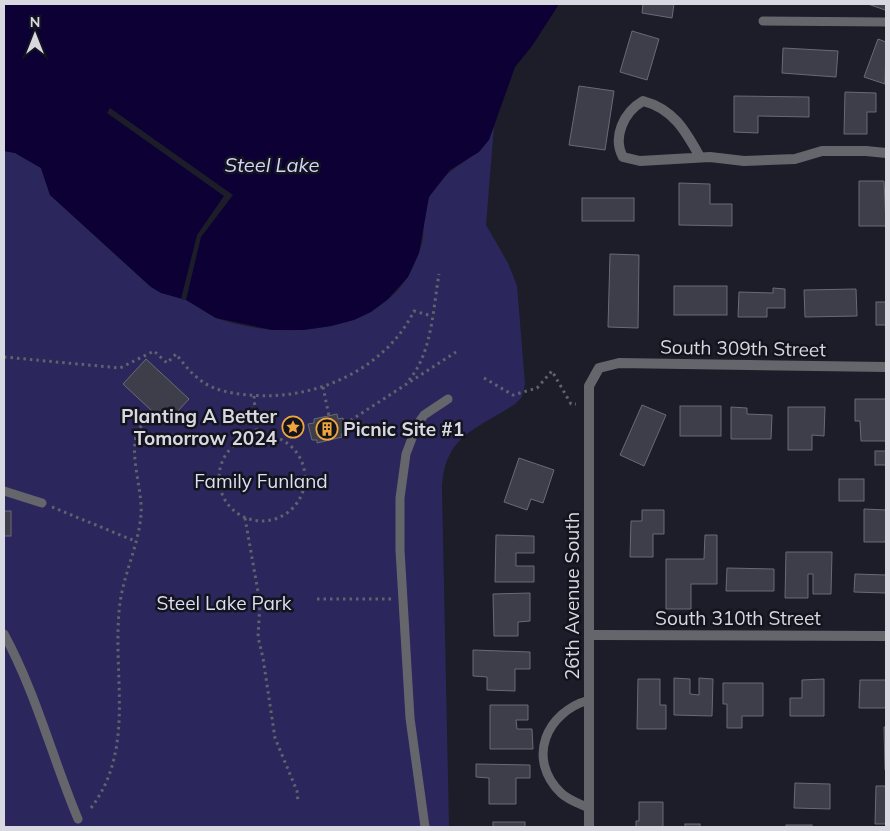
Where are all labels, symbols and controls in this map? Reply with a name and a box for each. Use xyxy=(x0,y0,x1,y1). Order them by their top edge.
north arrow xyxy=(10,10,60,60)
text: N xyxy=(30,13,40,31)
water label: Steel Lake xyxy=(225,152,320,177)
street label: South 309th Street xyxy=(660,335,826,361)
place label: Planting A Better Tomorrow 2024 xyxy=(121,404,278,450)
place icon: Planting A Better Tomorrow 2024 xyxy=(281,415,305,439)
building icon: Picnic Site #1 xyxy=(315,417,339,441)
place label: Picnic Site #1 xyxy=(343,417,464,441)
park label: Family Funland xyxy=(194,469,328,493)
street label: 26th Avenue South xyxy=(560,512,584,680)
park label: Steel Lake Park xyxy=(156,591,292,615)
street label: South 310th Street xyxy=(655,606,821,630)

